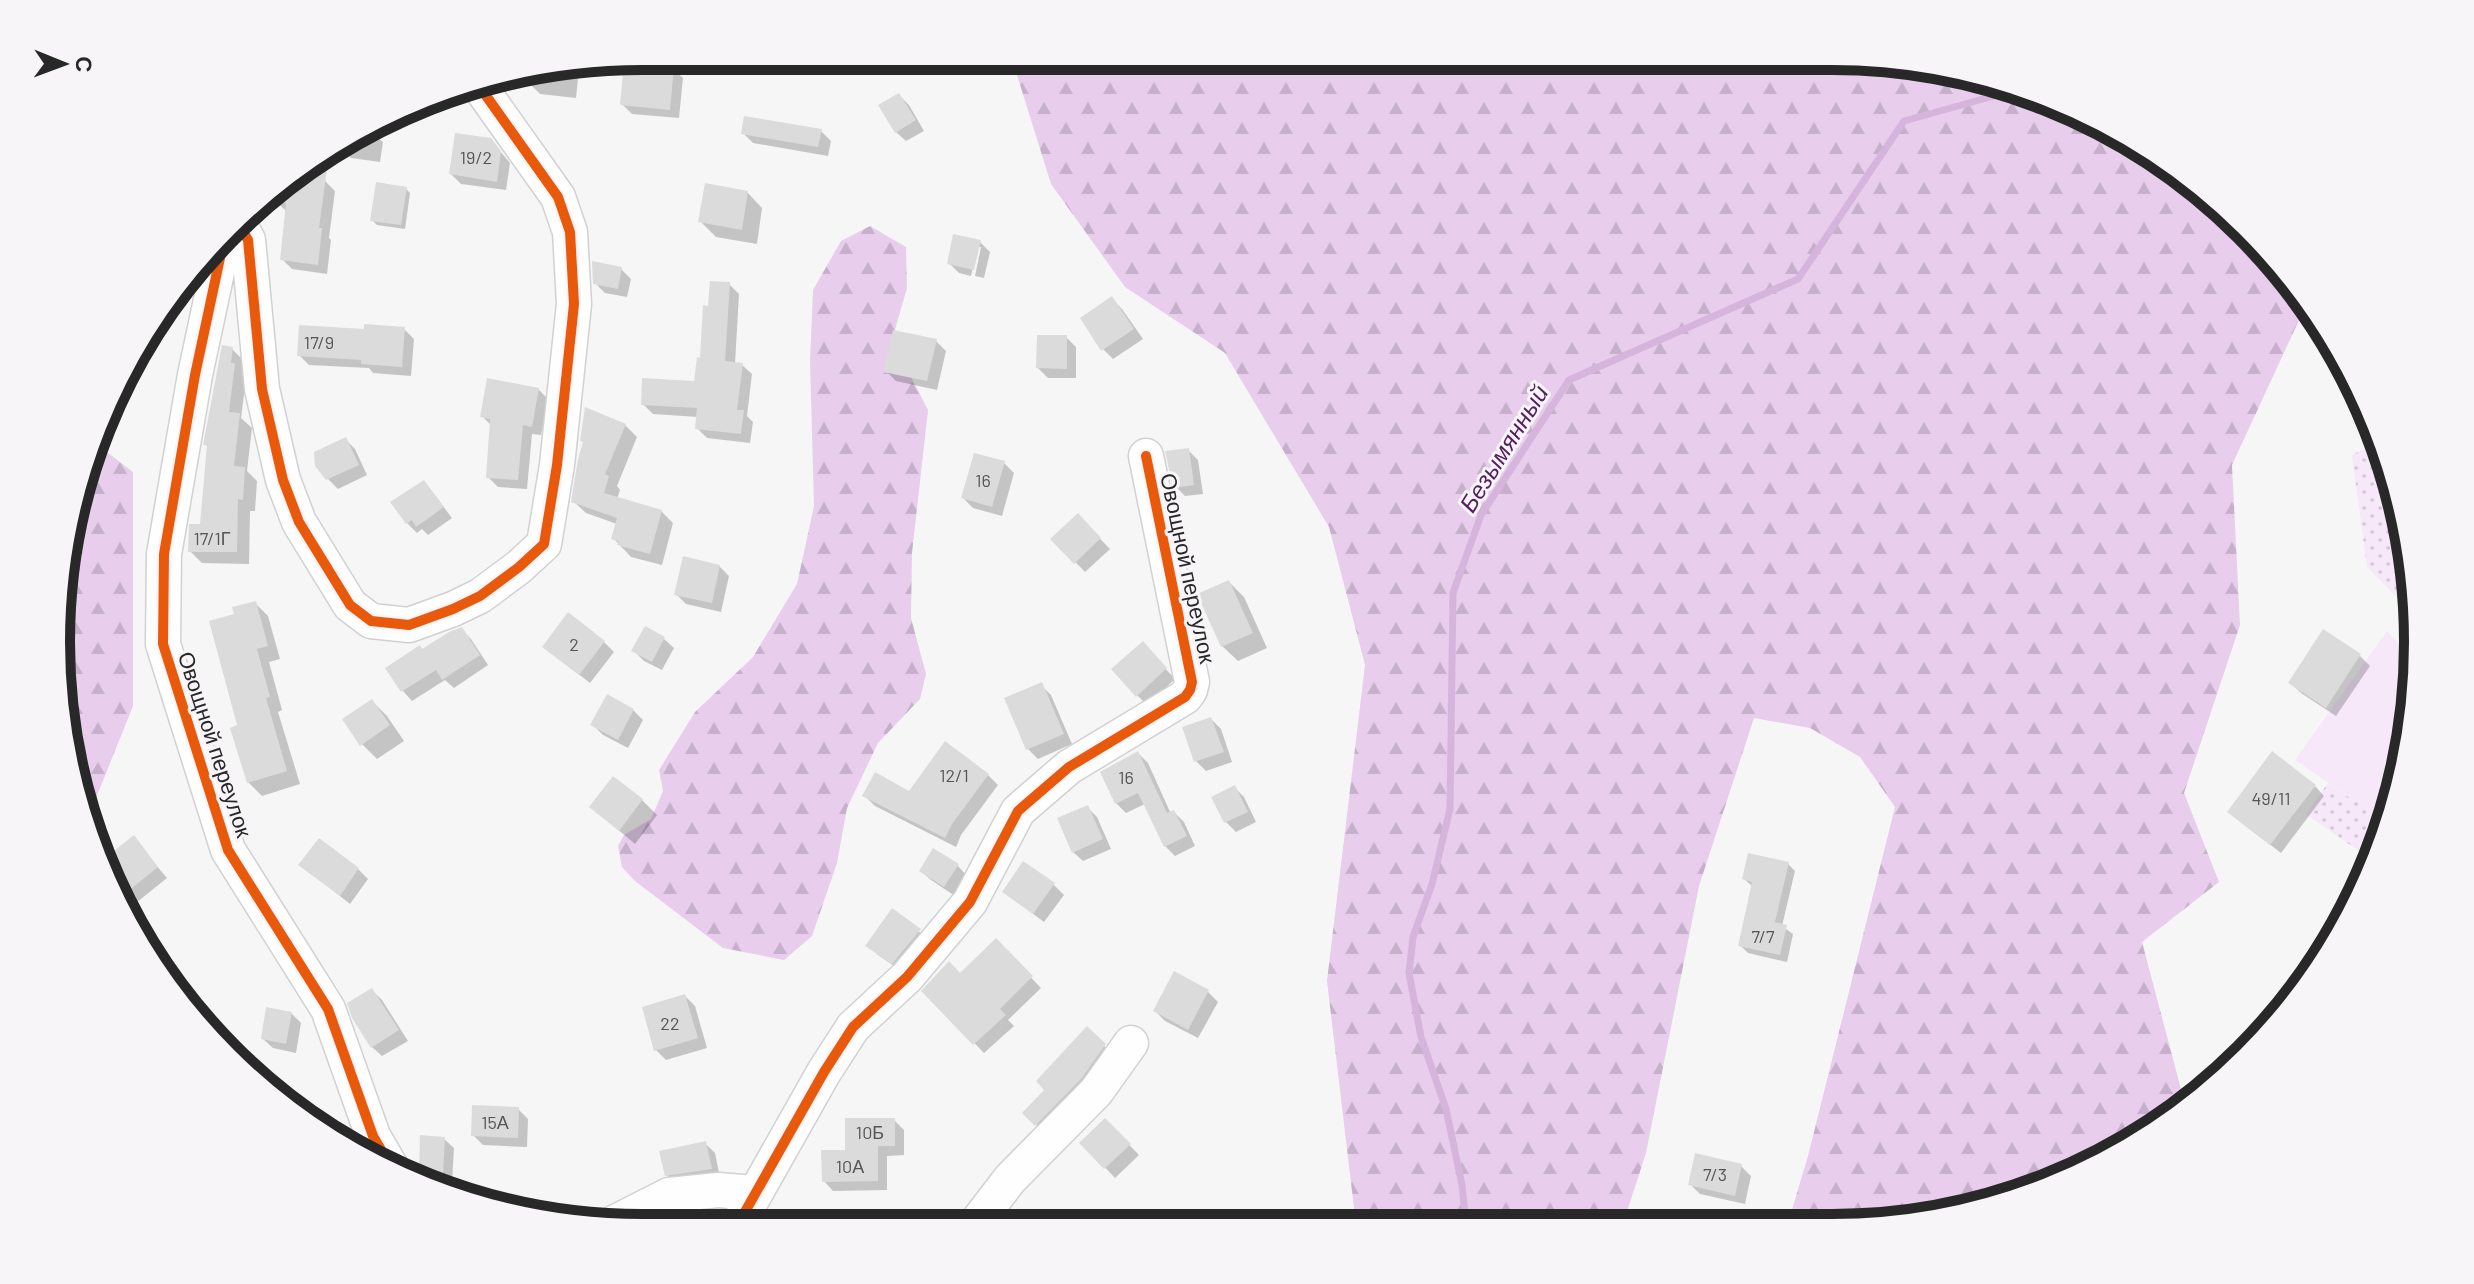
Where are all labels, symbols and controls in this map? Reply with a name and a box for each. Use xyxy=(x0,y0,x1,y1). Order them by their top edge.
north arrow xyxy=(24,24,104,104)
text: С xyxy=(72,56,98,73)
house number: 19/2 xyxy=(460,146,492,168)
house number: 17/9 xyxy=(304,331,334,353)
water label: Безымянный xyxy=(1452,379,1554,517)
house number: 16 xyxy=(975,469,991,491)
street label: Овощной переулок xyxy=(1155,471,1222,666)
house number: 17/1Г xyxy=(194,527,231,549)
house number: 2 xyxy=(569,633,579,655)
street label: Овощной переулок xyxy=(173,648,258,841)
house number: 12/1 xyxy=(939,764,969,786)
house number: 16 xyxy=(1118,766,1134,788)
house number: 49/11 xyxy=(2251,787,2291,809)
house number: 7/7 xyxy=(1751,925,1775,947)
house number: 22 xyxy=(660,1012,680,1034)
house number: 15А xyxy=(481,1111,509,1133)
house number: 10Б xyxy=(856,1121,884,1143)
house number: 10А xyxy=(836,1155,864,1177)
house number: 7/3 xyxy=(1703,1163,1727,1185)

